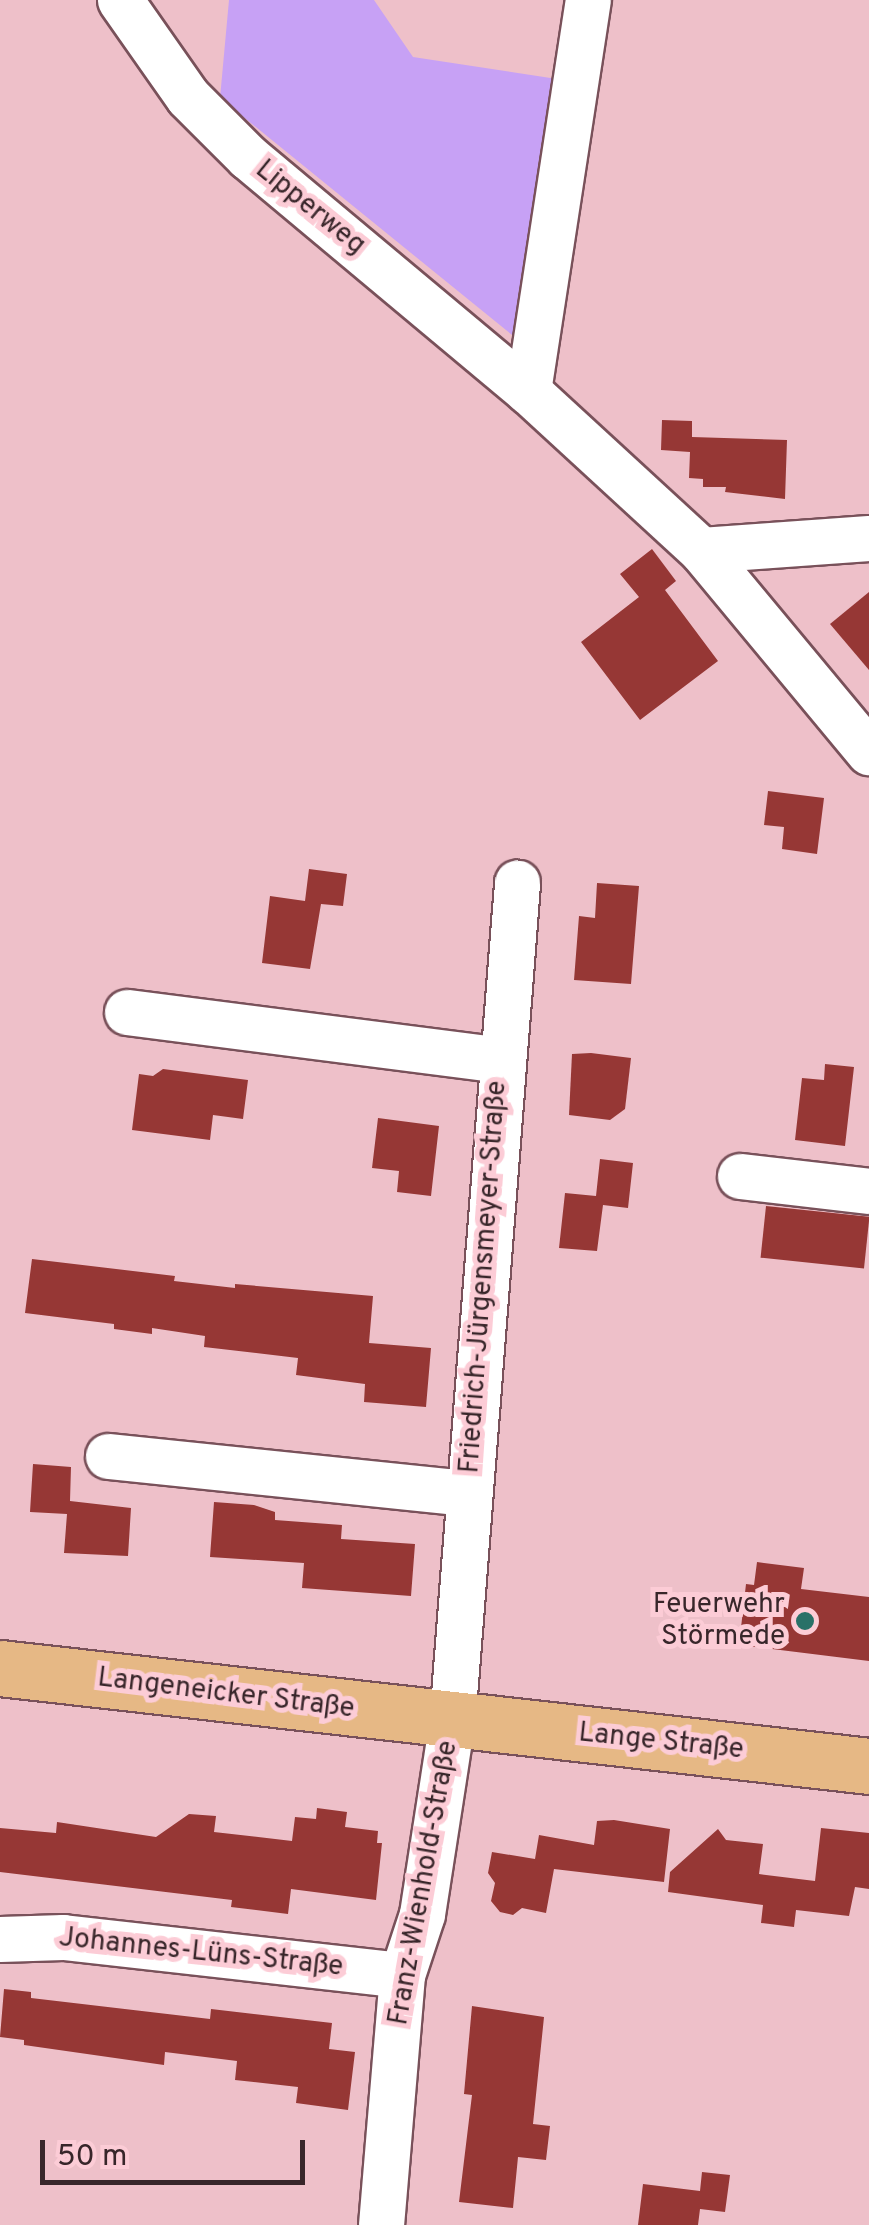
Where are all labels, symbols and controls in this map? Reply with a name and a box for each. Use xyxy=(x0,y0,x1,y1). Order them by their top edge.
street label: Lipperweg xyxy=(248,153,372,263)
street label: Friedrich-Jürgensmeyer-Straße xyxy=(454,1079,514,1475)
place label: Feuerwehr Störmede xyxy=(653,1588,785,1654)
marker: Feuerwehr Störmede xyxy=(794,1610,816,1632)
street label: Langeneicker Straße xyxy=(96,1662,356,1726)
street label: Lange Straße xyxy=(577,1717,745,1767)
street label: Franz-Wienhold-Straße xyxy=(382,1738,466,2028)
street label: Johannes-Lüns-Straße xyxy=(57,1921,345,1985)
scale bar xyxy=(45,2120,310,2182)
text: 50 m xyxy=(57,2139,127,2176)

